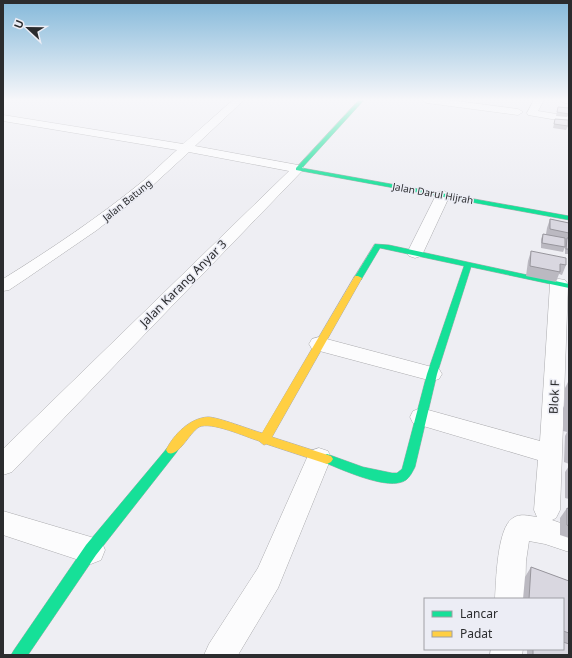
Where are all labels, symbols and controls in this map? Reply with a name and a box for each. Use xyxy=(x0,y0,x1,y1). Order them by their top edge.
north arrow xyxy=(8,8,48,48)
text: U xyxy=(10,17,27,31)
street label: Jalan Batung xyxy=(99,176,155,225)
street label: Jalan Darul Hijrah xyxy=(390,179,475,207)
street label: Jalan Karang Anyar 3 xyxy=(135,236,230,331)
street label: Blok F xyxy=(545,380,563,414)
legend xyxy=(424,598,564,650)
text: Lancar xyxy=(460,605,498,622)
text: Padat xyxy=(460,625,493,642)

